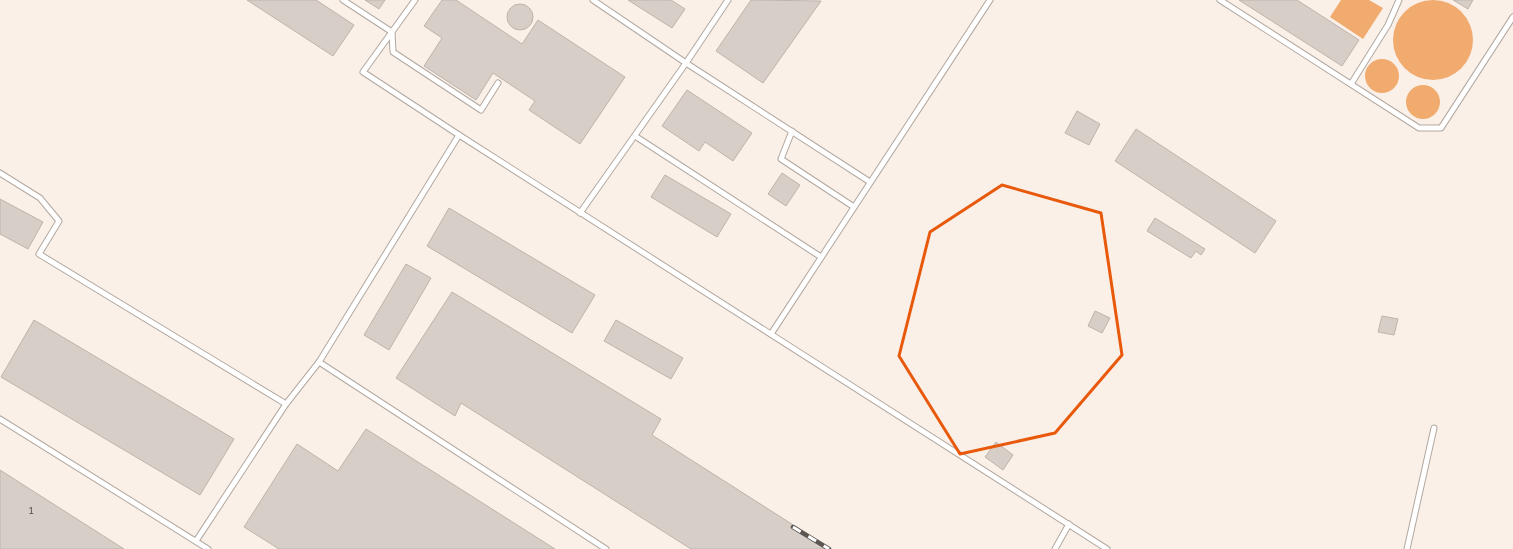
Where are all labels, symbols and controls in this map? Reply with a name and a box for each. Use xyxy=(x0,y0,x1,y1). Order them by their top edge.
house number: 1 xyxy=(28,504,34,517)

